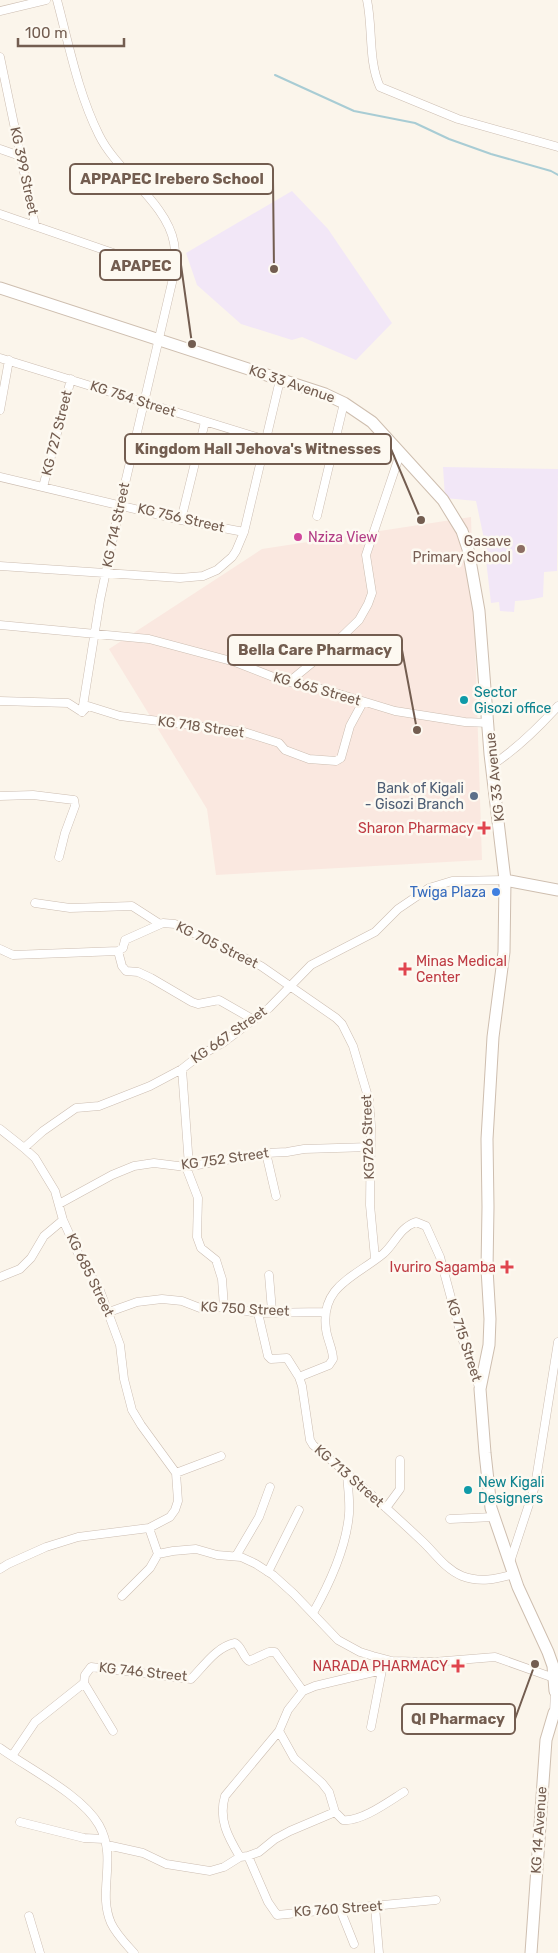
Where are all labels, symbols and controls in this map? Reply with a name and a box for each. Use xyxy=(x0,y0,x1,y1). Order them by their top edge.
scale bar xyxy=(18,15,124,47)
text: 100 m xyxy=(25,24,67,42)
street label: KG 399 Street xyxy=(6,125,42,217)
callout: APPAPEC Irebero School xyxy=(70,164,273,194)
text: APPAPEC Irebero School xyxy=(80,170,264,188)
callout: APAPEC xyxy=(100,250,181,280)
text: APAPEC xyxy=(110,257,172,275)
street label: KG 33 Avenue xyxy=(247,361,337,407)
street label: KG 754 Street xyxy=(88,377,178,421)
street label: KG 727 Street xyxy=(38,388,76,477)
callout: Kingdom Hall Jehova's Witnesses xyxy=(125,434,391,464)
text: Kingdom Hall Jehova's Witnesses xyxy=(135,440,381,458)
street label: KG 714 Street xyxy=(99,480,133,569)
street label: KG 756 Street xyxy=(136,500,227,536)
place label: Nziza View xyxy=(308,529,378,546)
marker: Nziza View xyxy=(292,531,304,543)
place label: Gasave Primary School xyxy=(413,533,511,566)
marker: Gasave Primary School xyxy=(515,543,527,555)
callout: Bella Care Pharmacy xyxy=(228,635,402,665)
text: Bella Care Pharmacy xyxy=(238,641,392,659)
street label: KG 665 Street xyxy=(271,668,363,710)
place label: Sector Gisozi office xyxy=(474,684,552,717)
marker: Sector Gisozi office xyxy=(458,694,470,706)
street label: KG 718 Street xyxy=(157,713,246,742)
street label: KG 33 Avenue xyxy=(482,731,508,823)
place label: Bank of Kigali - Gisozi Branch xyxy=(365,780,464,813)
marker: Bank of Kigali - Gisozi Branch xyxy=(468,790,480,802)
place label: Sharon Pharmacy xyxy=(358,820,474,837)
marker: Sharon Pharmacy xyxy=(478,822,490,834)
place label: Twiga Plaza xyxy=(410,884,486,901)
marker: Twiga Plaza xyxy=(490,886,502,898)
street label: KG 705 Street xyxy=(173,918,261,972)
place label: Minas Medical Center xyxy=(416,953,507,986)
marker: Minas Medical Center xyxy=(398,962,412,976)
street label: KG 667 Street xyxy=(188,1002,271,1067)
street label: KG726 Street xyxy=(358,1094,378,1180)
street label: KG 752 Street xyxy=(180,1144,271,1174)
street label: KG 685 Street xyxy=(63,1231,118,1320)
place label: Ivuriro Sagamba xyxy=(390,1259,496,1276)
marker: Ivuriro Sagamba xyxy=(500,1260,514,1274)
street label: KG 715 Street xyxy=(443,1296,486,1384)
street label: KG 750 Street xyxy=(200,1298,290,1320)
street label: KG 713 Street xyxy=(311,1441,388,1511)
place label: New Kigali Designers xyxy=(478,1474,544,1507)
marker: New Kigali Designers xyxy=(462,1484,474,1496)
place label: NARADA PHARMACY xyxy=(312,1658,448,1675)
street label: KG 746 Street xyxy=(98,1659,188,1685)
marker: NARADA PHARMACY xyxy=(452,1660,464,1672)
callout: Ql Pharmacy xyxy=(402,1704,515,1734)
text: Ql Pharmacy xyxy=(411,1710,505,1728)
street label: KG 14 Avenue xyxy=(527,1786,551,1874)
street label: KG 760 Street xyxy=(293,1897,383,1921)

